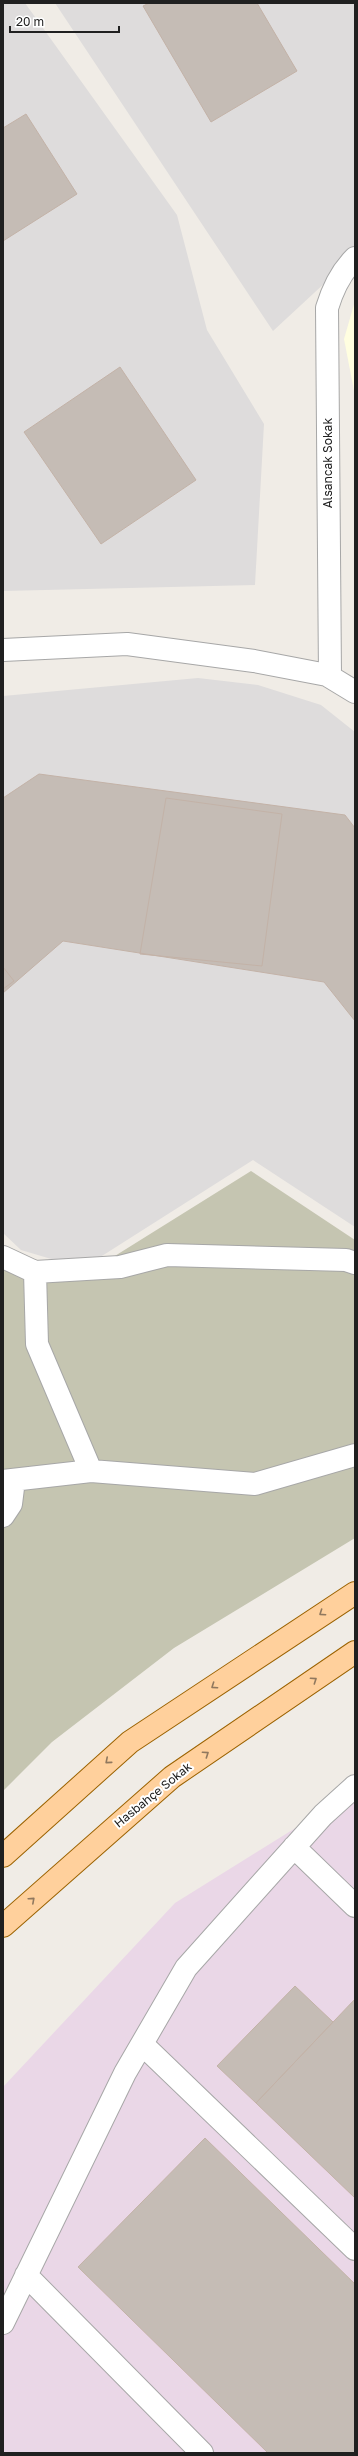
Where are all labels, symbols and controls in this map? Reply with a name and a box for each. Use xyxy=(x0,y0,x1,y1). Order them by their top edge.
scale bar xyxy=(10,8,119,34)
text: 20 m xyxy=(16,14,44,29)
street label: Alsancak Sokak xyxy=(320,418,335,508)
one-way arrow xyxy=(319,1608,326,1616)
one-way arrow xyxy=(310,1677,317,1685)
one-way arrow xyxy=(211,1681,218,1689)
one-way arrow xyxy=(202,1752,209,1759)
one-way arrow xyxy=(105,1756,113,1764)
street label: Hasbahçe Sokak xyxy=(111,1759,195,1830)
one-way arrow xyxy=(27,1897,35,1905)

